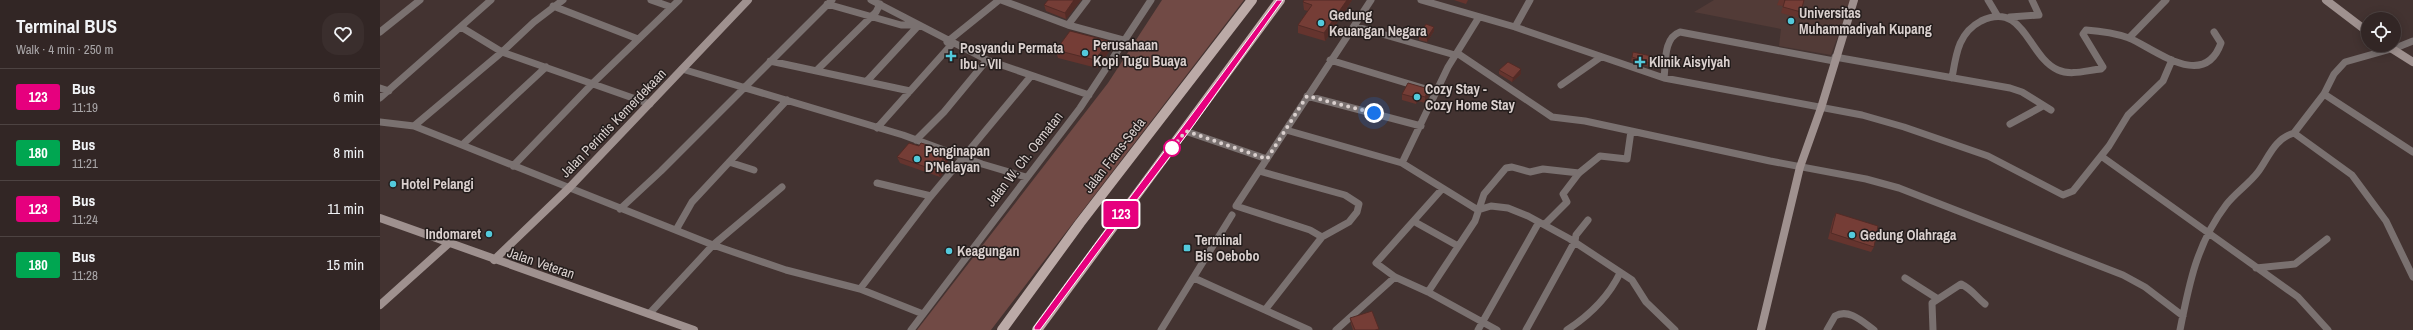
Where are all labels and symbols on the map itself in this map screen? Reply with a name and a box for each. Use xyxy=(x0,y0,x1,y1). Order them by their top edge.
place label: Universitas Muhammadiyah Kupang xyxy=(1799,4,1932,38)
place label: Gedung Keuangan Negara xyxy=(1329,6,1427,40)
marker: Universitas Muhammadiyah Kupang xyxy=(1786,16,1796,26)
marker: Gedung Keuangan Negara xyxy=(1316,18,1326,28)
place label: Perusahaan Kopi Tugu Buaya xyxy=(1093,36,1187,70)
place label: Posyandu Permata Ibu - VII xyxy=(960,39,1064,73)
marker: Perusahaan Kopi Tugu Buaya xyxy=(1080,48,1090,58)
marker: Posyandu Permata Ibu - VII xyxy=(945,50,957,62)
place label: Klinik Aisyiyah xyxy=(1649,53,1730,71)
marker: Klinik Aisyiyah xyxy=(1634,56,1646,68)
street label: Jalan Perintis Kemerdekaan xyxy=(556,65,670,181)
place label: Cozy Stay - Cozy Home Stay xyxy=(1425,80,1516,114)
marker: Cozy Stay - Cozy Home Stay xyxy=(1412,92,1422,102)
your location xyxy=(1364,103,1384,123)
street label: Jalan W. Ch. Oematan xyxy=(981,108,1067,210)
street label: Jalan Frans-Seda xyxy=(1079,113,1149,196)
unlabelled marker xyxy=(1163,139,1181,157)
place label: Penginapan D'Nelayan xyxy=(925,142,990,176)
marker: Penginapan D'Nelayan xyxy=(912,154,922,164)
place label: Hotel Pelangi xyxy=(401,175,474,193)
marker: Hotel Pelangi xyxy=(388,179,398,189)
line badge: 123 xyxy=(1098,201,1144,227)
place label: Indomaret xyxy=(426,225,481,243)
place label: Gedung Olahraga xyxy=(1860,226,1957,244)
marker: Indomaret xyxy=(484,229,494,239)
marker: Gedung Olahraga xyxy=(1847,230,1857,240)
place label: Terminal Bis Oebobo xyxy=(1195,231,1259,265)
place label: Keagungan xyxy=(957,242,1020,260)
street label: Jalan Veteran xyxy=(505,243,577,283)
marker: Terminal Bis Oebobo xyxy=(1182,243,1192,253)
marker: Keagungan xyxy=(944,246,954,256)

